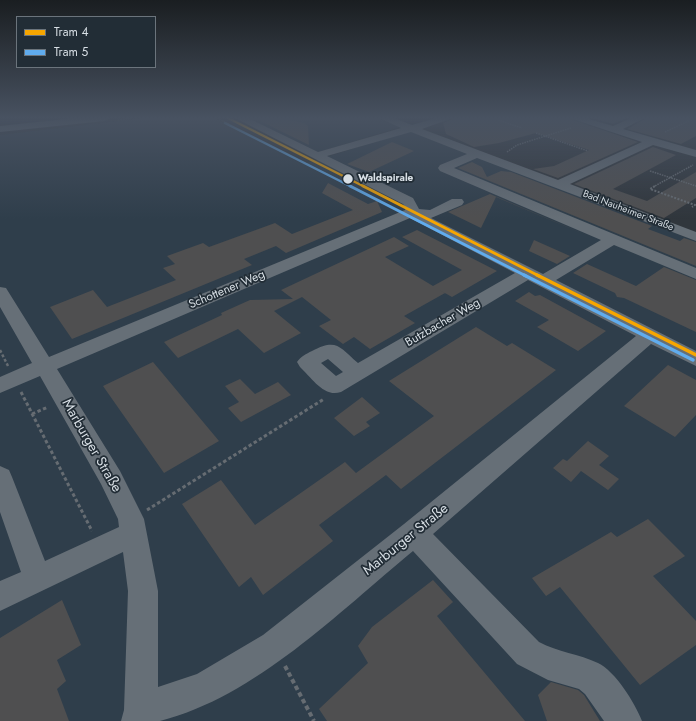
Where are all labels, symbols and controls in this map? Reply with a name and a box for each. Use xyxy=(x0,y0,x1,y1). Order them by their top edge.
legend xyxy=(16,16,156,68)
text: Tram 4 xyxy=(54,23,88,41)
text: Tram 5 xyxy=(54,43,88,61)
marker: Waldspirale xyxy=(341,172,355,186)
place label: Waldspirale xyxy=(358,173,413,185)
street label: Bad Nauheimer Straße xyxy=(581,188,675,234)
street label: Schottener Weg xyxy=(187,268,267,312)
street label: Butzbacher Weg xyxy=(403,296,483,350)
street label: Marburger Straße xyxy=(58,396,124,496)
street label: Marburger Straße xyxy=(360,501,452,579)

